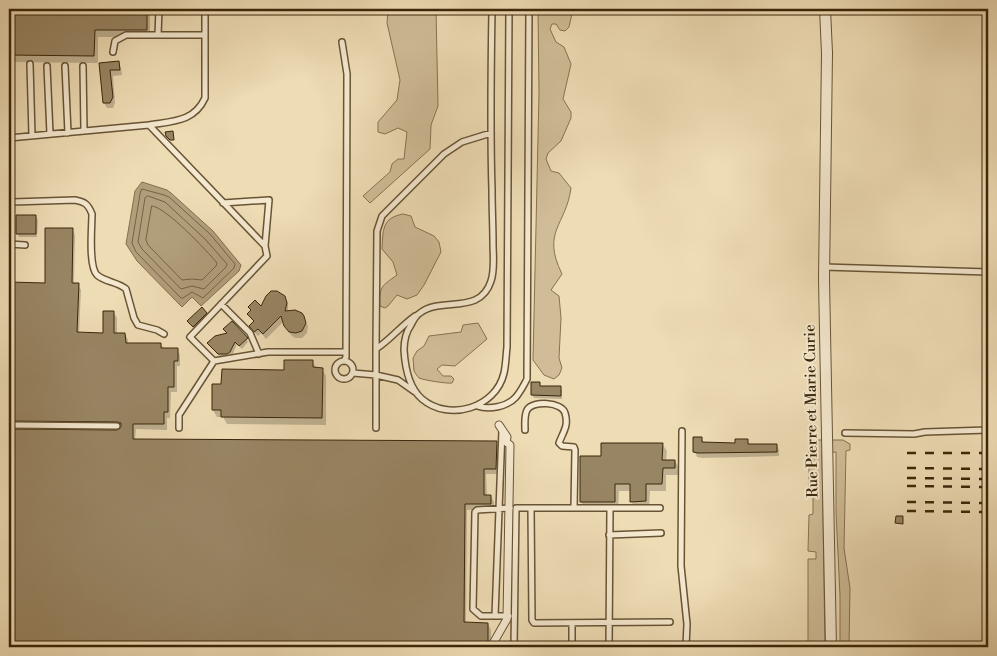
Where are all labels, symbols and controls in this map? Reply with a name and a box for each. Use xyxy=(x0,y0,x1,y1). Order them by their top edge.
street label: Rue Pierre et Marie Curie xyxy=(800,324,823,498)

